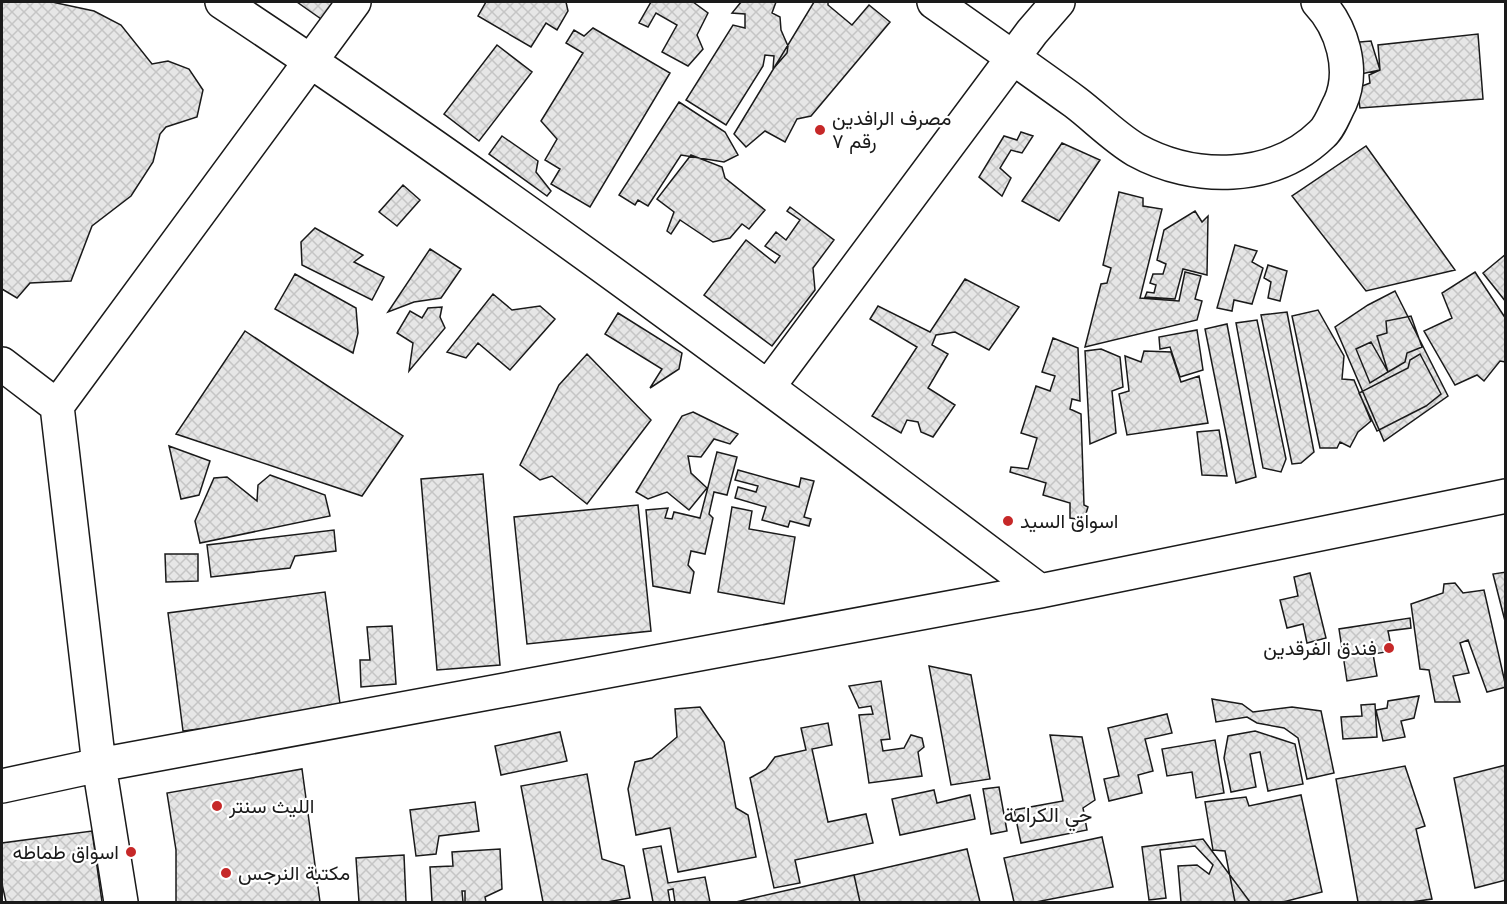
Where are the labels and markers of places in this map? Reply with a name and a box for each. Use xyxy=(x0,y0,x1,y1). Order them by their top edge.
place label: مصرف الرافدين رقم ٧ xyxy=(832,105,952,154)
marker: مصرف الرافدين رقم ٧ xyxy=(813,123,827,137)
place label: اسواق السيد xyxy=(1020,508,1118,534)
marker: اسواق السيد xyxy=(1001,514,1015,528)
place label: فندق الفرقدين xyxy=(1263,635,1377,661)
marker: فندق الفرقدين xyxy=(1382,641,1396,655)
place label: الليث سنتر xyxy=(228,793,314,819)
marker: الليث سنتر xyxy=(210,799,224,813)
place label: اسواق طماطه xyxy=(13,839,119,865)
marker: اسواق طماطه xyxy=(124,845,138,859)
place label: مكتبة النرجس xyxy=(238,860,350,886)
marker: مكتبة النرجس xyxy=(219,866,233,880)

